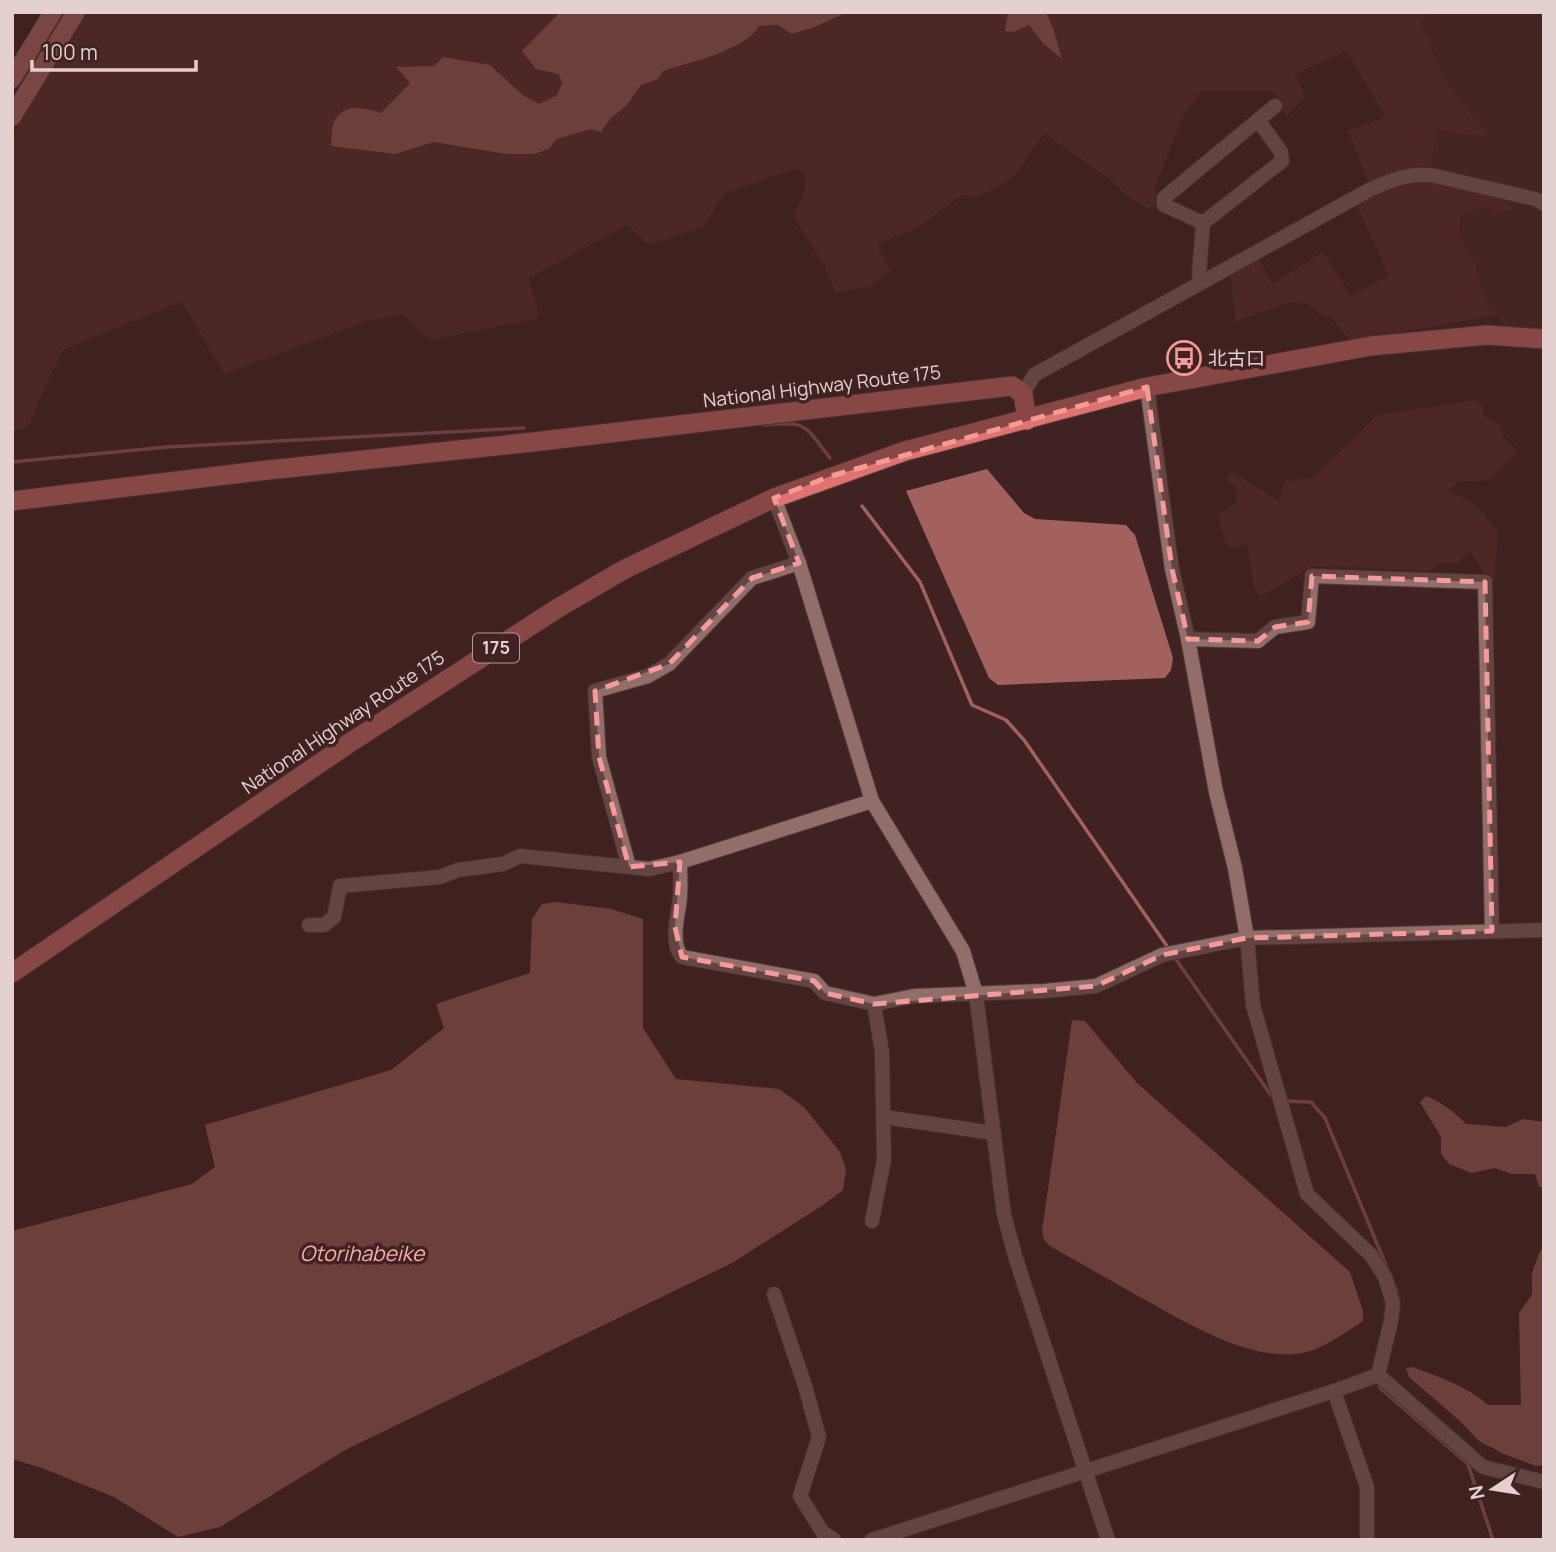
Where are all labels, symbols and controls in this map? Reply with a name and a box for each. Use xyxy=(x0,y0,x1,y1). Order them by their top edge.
scale bar xyxy=(32,28,196,72)
text: 100 m xyxy=(42,38,98,66)
bus stop icon: 北古口 xyxy=(1165,339,1203,377)
place label: 北古口 xyxy=(1208,345,1265,371)
street label: National Highway Route 175 xyxy=(702,359,942,413)
road number: 175 xyxy=(473,634,519,662)
street label: National Highway Route 175 xyxy=(237,644,449,800)
water label: Otorihabeike xyxy=(300,1239,426,1267)
north arrow xyxy=(1458,1454,1528,1524)
text: N xyxy=(1462,1483,1491,1502)

